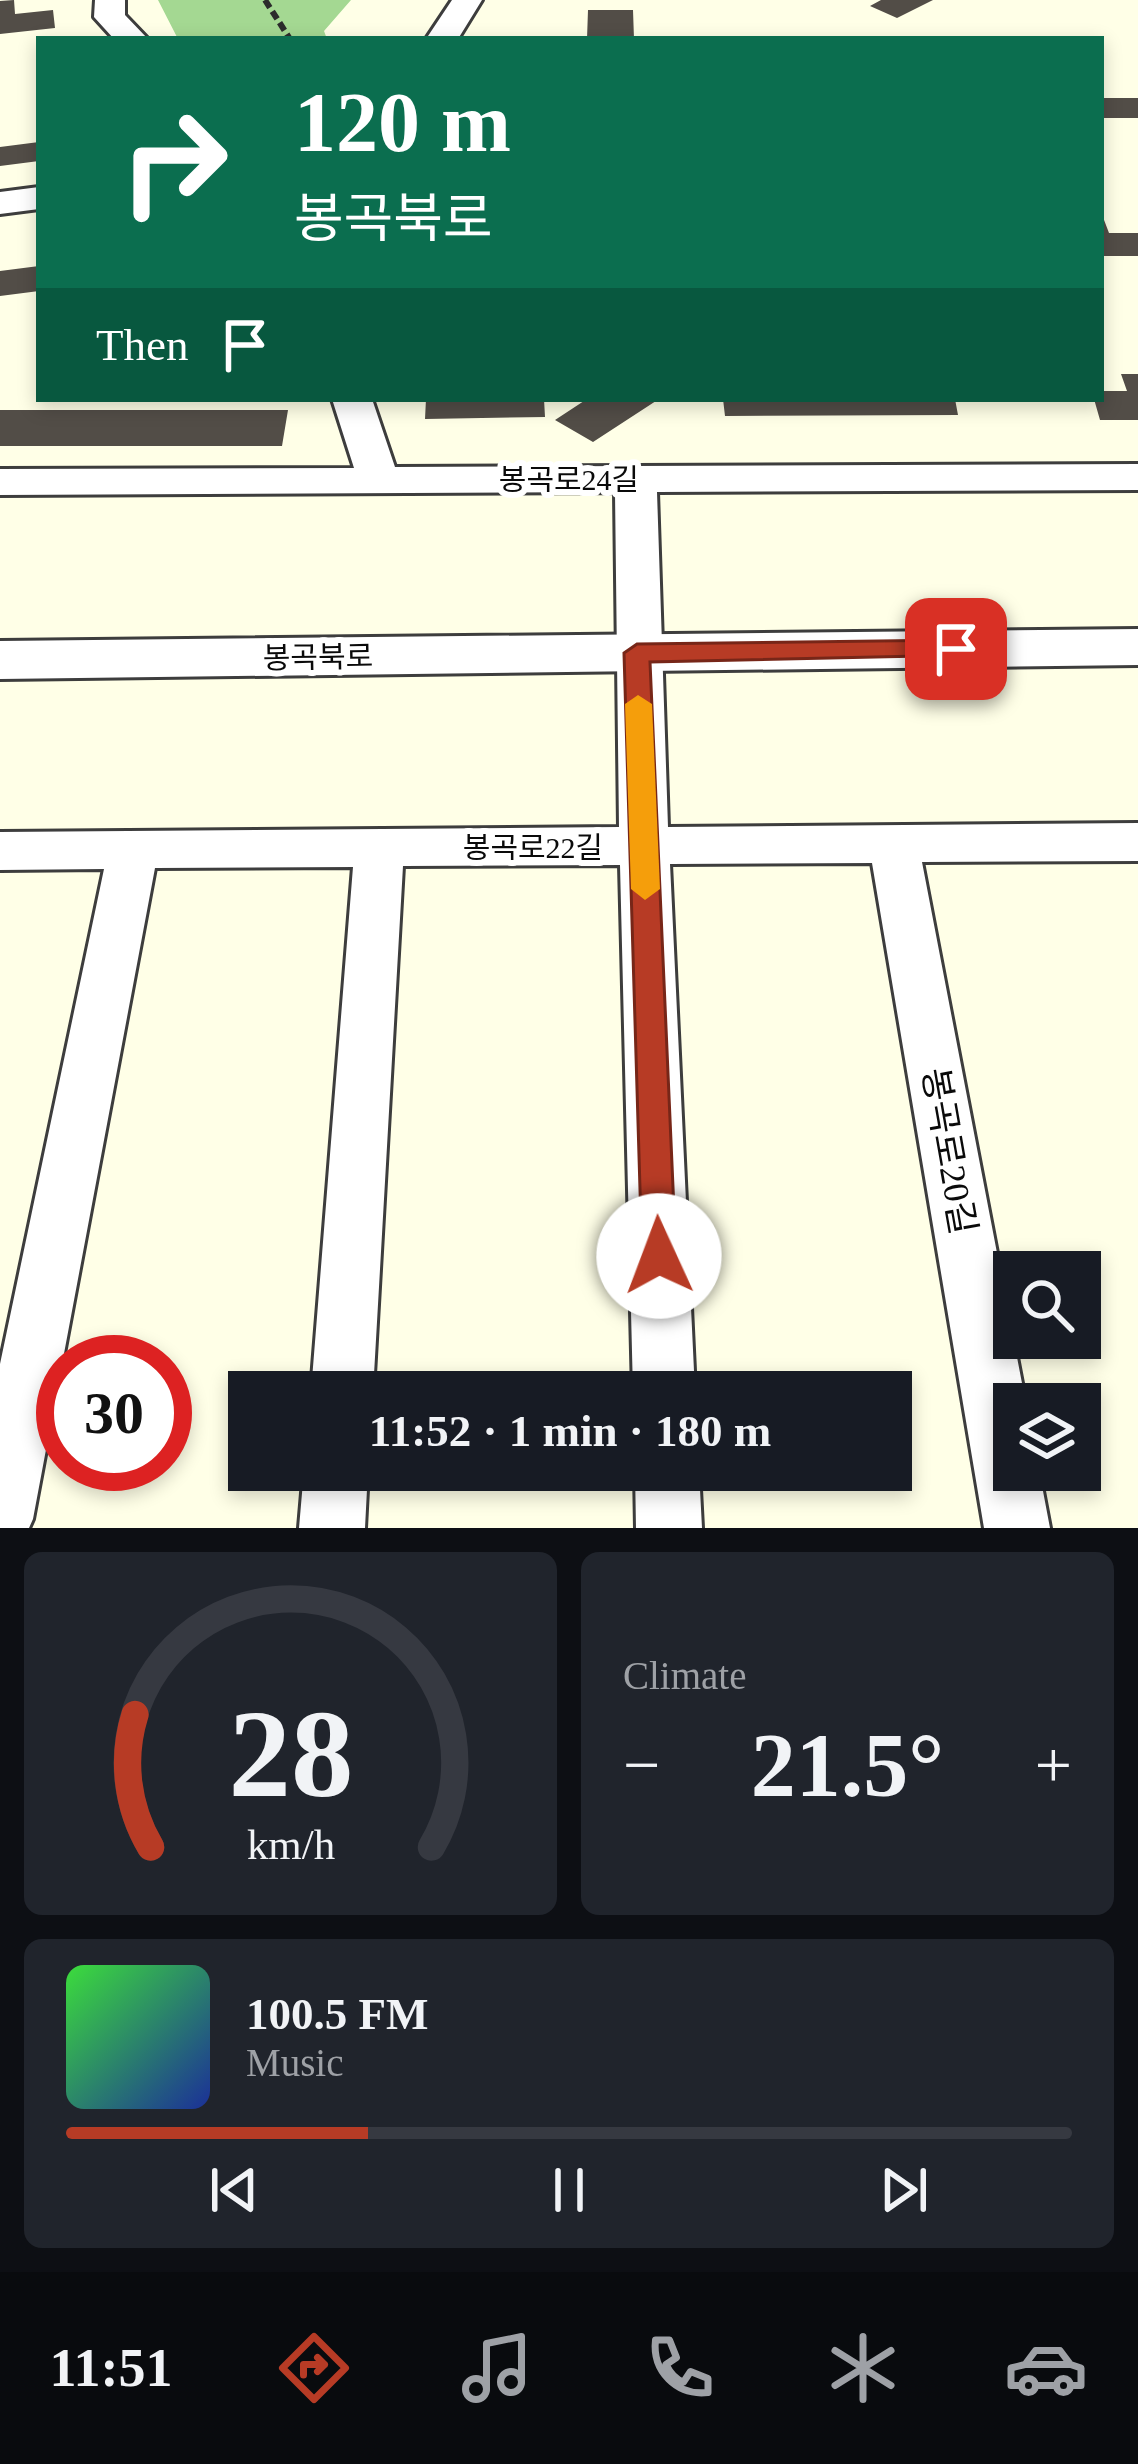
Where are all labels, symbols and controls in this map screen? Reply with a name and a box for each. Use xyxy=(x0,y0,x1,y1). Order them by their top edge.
text: 120 m xyxy=(294,76,511,169)
icon: right xyxy=(96,84,252,240)
text: 봉곡북로 xyxy=(294,189,493,249)
icon: arrive xyxy=(212,312,278,378)
text: Then xyxy=(96,320,188,370)
street label: 봉곡로24길 xyxy=(499,463,639,496)
pin xyxy=(905,598,1007,700)
icon: arrive xyxy=(923,616,989,682)
street label: 봉곡북로 xyxy=(263,640,373,674)
street label: 봉곡로22길 xyxy=(463,831,603,864)
street label: 봉곡로20길 xyxy=(915,1065,983,1237)
position arrow xyxy=(596,1193,722,1319)
map controls xyxy=(993,1251,1101,1491)
button: search xyxy=(993,1251,1101,1359)
speed limit sign: 30 xyxy=(36,1335,192,1491)
button: layers xyxy=(993,1383,1101,1491)
text: 11:52 · 1 min · 180 m xyxy=(369,1406,771,1456)
text: Climate xyxy=(623,1654,746,1697)
text: 28 xyxy=(228,1685,353,1823)
text: 21.5° xyxy=(751,1716,944,1815)
text: − xyxy=(623,1728,660,1801)
text: + xyxy=(1035,1728,1072,1801)
text: km/h xyxy=(246,1820,335,1867)
text: 100.5 FM xyxy=(246,1989,428,2039)
text: Music xyxy=(246,2041,344,2084)
icon: previous xyxy=(201,2157,267,2223)
icon: pause xyxy=(536,2157,602,2223)
icon: next xyxy=(871,2157,937,2223)
icon: directions xyxy=(272,2326,356,2410)
icon: music xyxy=(455,2326,539,2410)
icon: phone xyxy=(638,2326,722,2410)
icon: climate xyxy=(821,2326,905,2410)
icon: car xyxy=(1004,2326,1088,2410)
text: 11:51 xyxy=(50,2338,173,2398)

